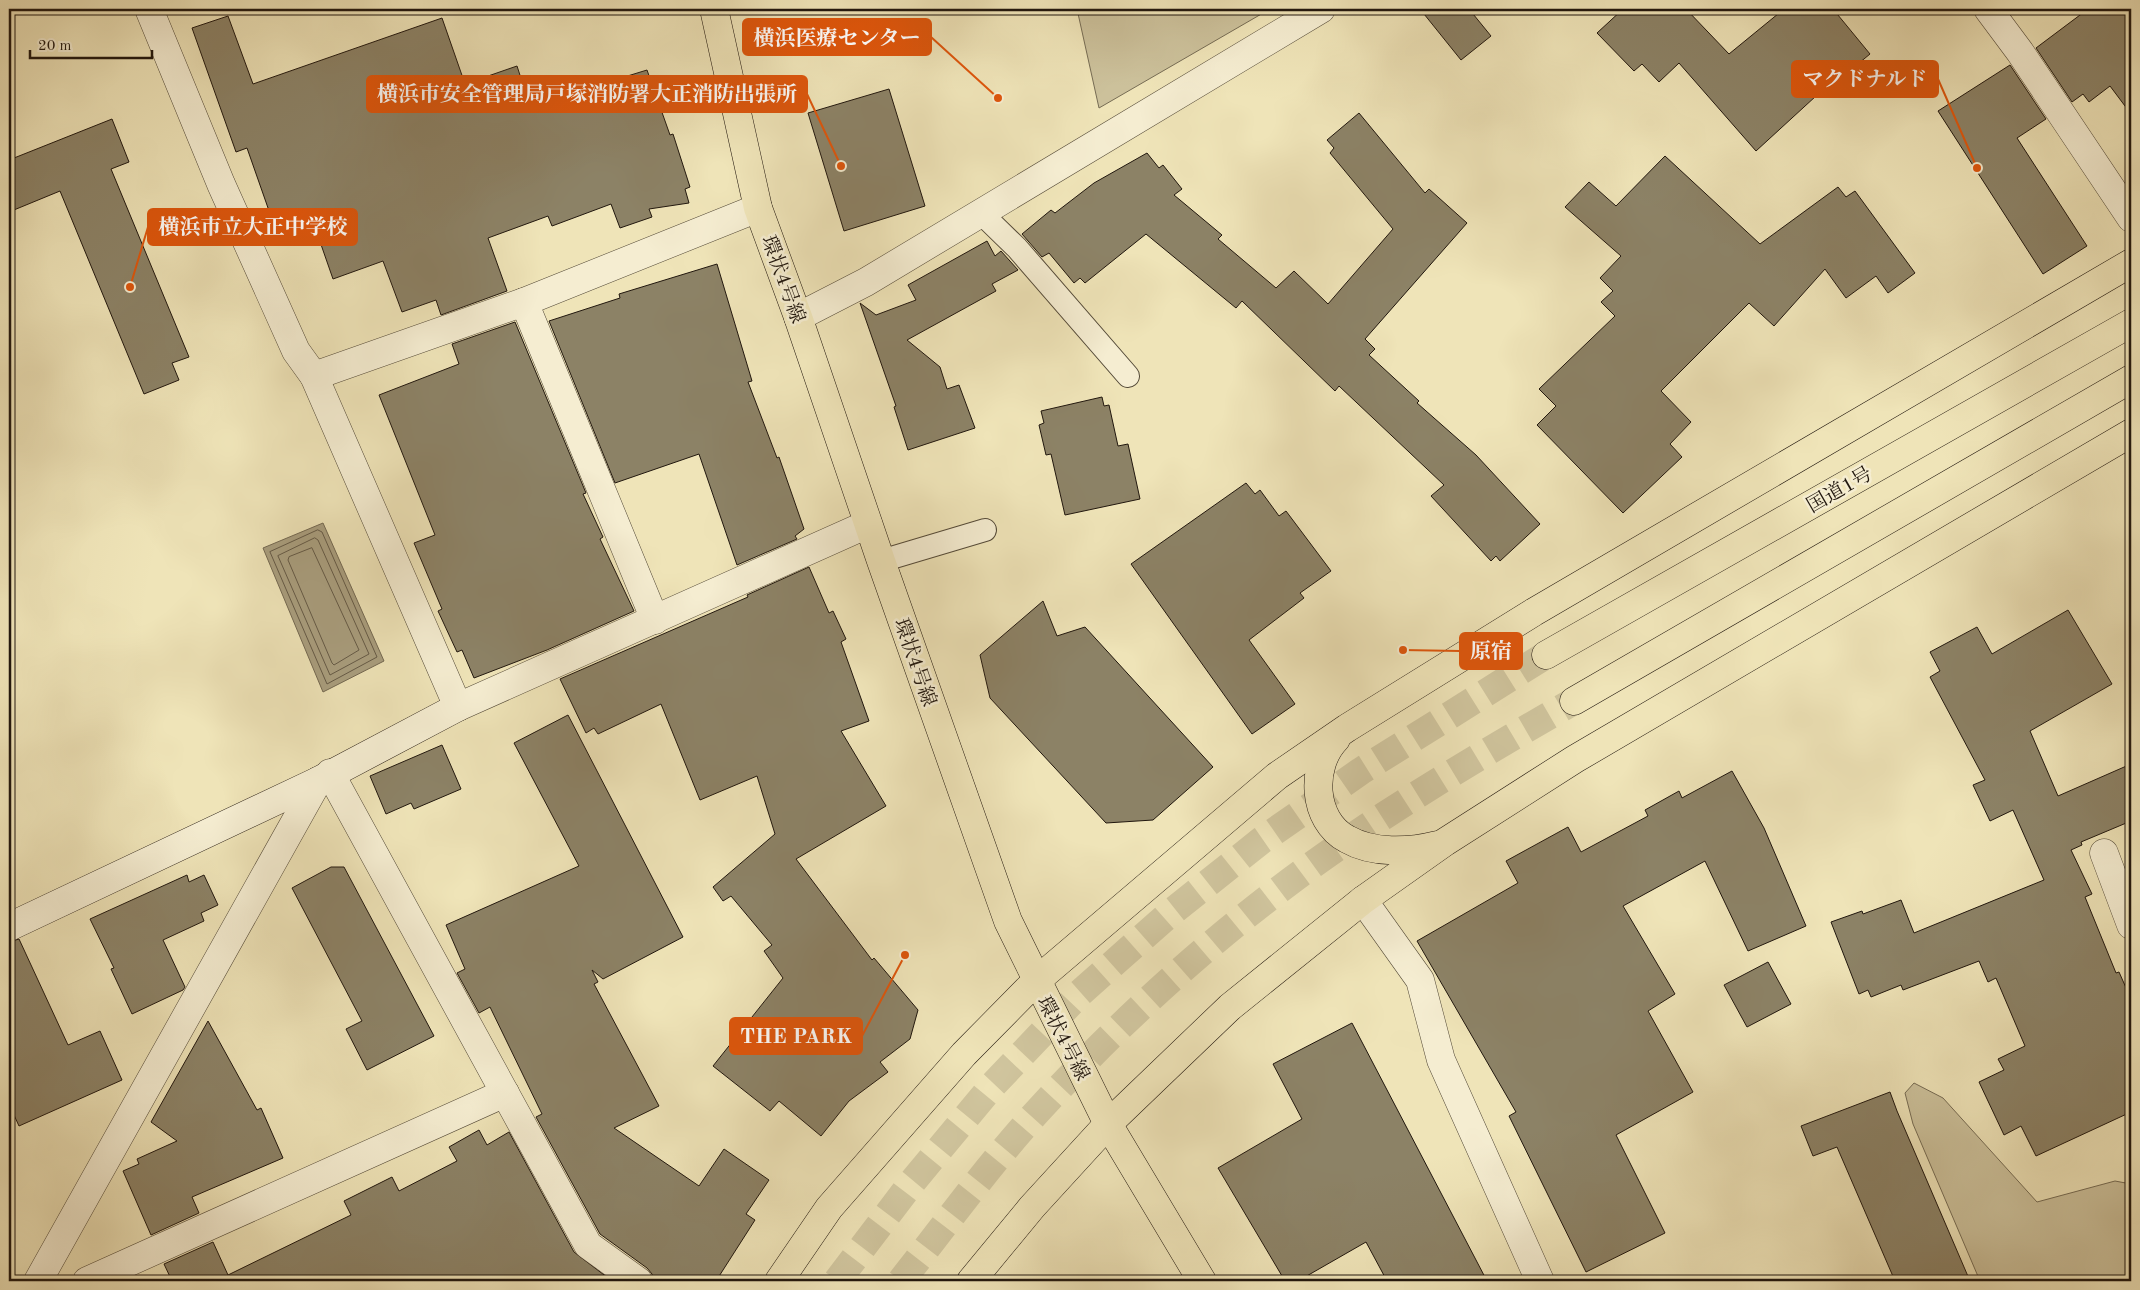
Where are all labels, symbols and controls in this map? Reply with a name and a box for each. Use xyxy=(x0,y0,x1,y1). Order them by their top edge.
callout: 横浜医療センター xyxy=(743,19,931,55)
text: 横浜医療センター xyxy=(753,26,921,50)
scale bar xyxy=(30,28,152,60)
text: 20 m xyxy=(38,39,72,54)
callout: マクドナルド xyxy=(1792,61,1938,97)
text: マクドナルド xyxy=(1803,69,1927,91)
callout: 横浜市安全管理局戸塚消防署大正消防出張所 xyxy=(367,76,807,112)
text: 横浜市安全管理局戸塚消防署大正消防出張所 xyxy=(377,82,797,106)
callout: 横浜市立大正中学校 xyxy=(148,209,357,245)
text: 横浜市立大正中学校 xyxy=(159,215,348,239)
street label: 環状4号線 xyxy=(757,233,809,326)
street label: 国道1号 xyxy=(1803,462,1876,517)
street label: 環状4号線 xyxy=(890,615,940,709)
callout: 原宿 xyxy=(1460,633,1522,669)
text: 原宿 xyxy=(1470,640,1512,663)
street label: 環状4号線 xyxy=(1033,993,1094,1084)
callout: THE PARK xyxy=(730,1018,862,1054)
text: THE PARK xyxy=(740,1027,852,1048)

